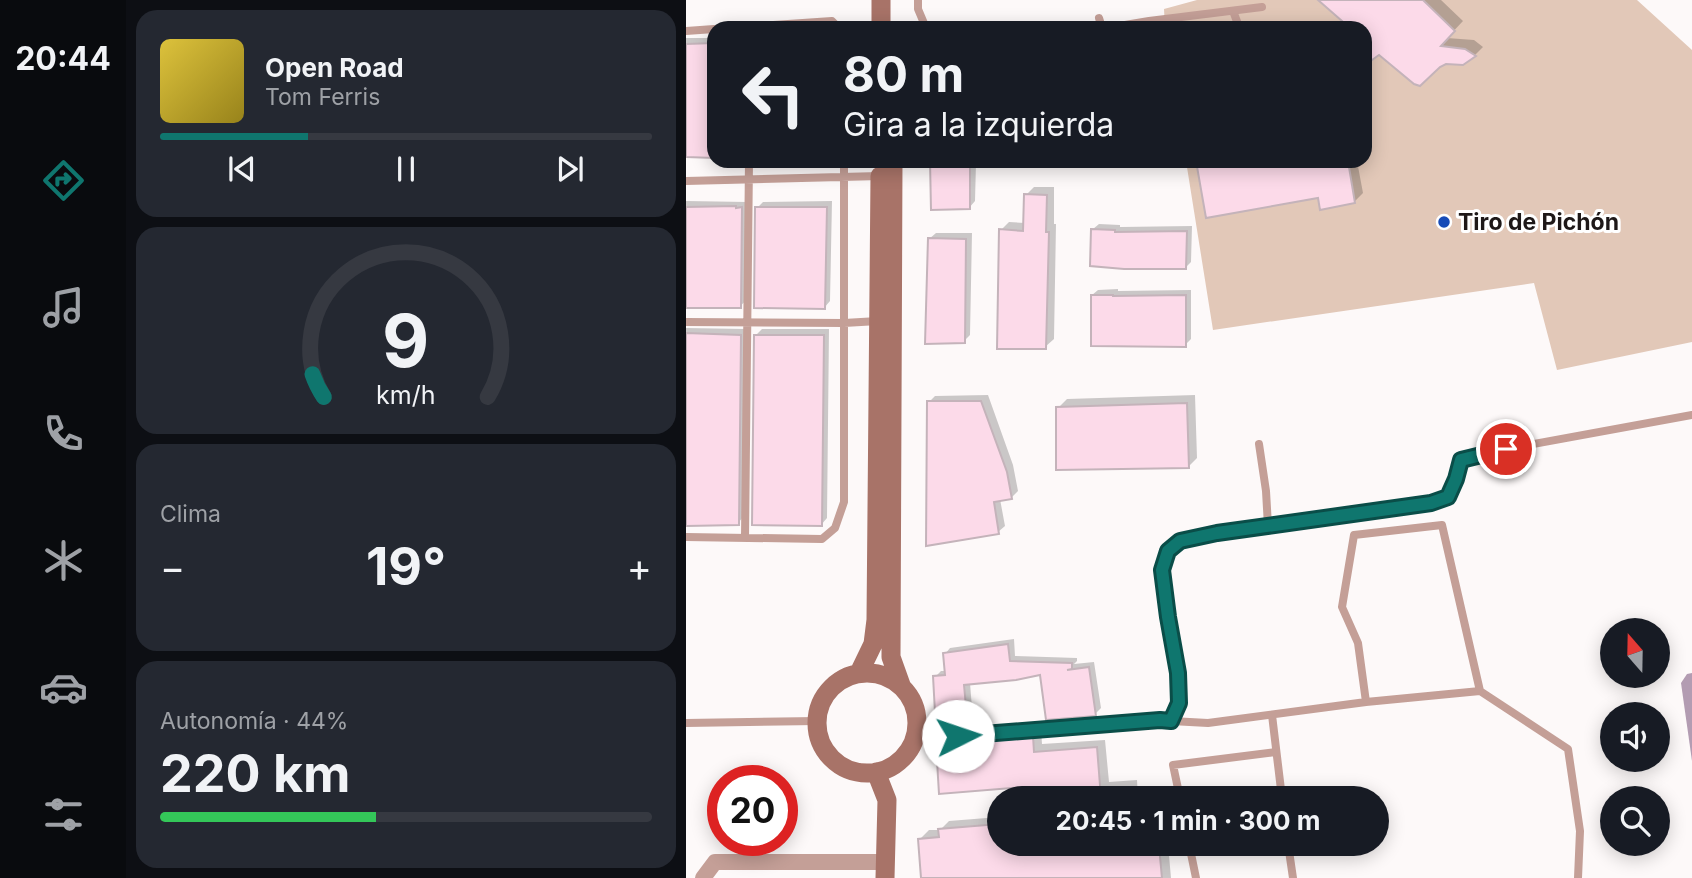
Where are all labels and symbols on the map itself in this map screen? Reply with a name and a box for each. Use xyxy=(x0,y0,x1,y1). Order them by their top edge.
place label: Tiro de Pichón xyxy=(1458,208,1619,236)
marker: Tiro de Pichón xyxy=(1436,214,1452,230)
pin xyxy=(1476,419,1536,479)
north arrow xyxy=(1600,618,1670,688)
position arrow xyxy=(921,699,995,773)
speed limit sign: 20 xyxy=(707,765,798,856)

